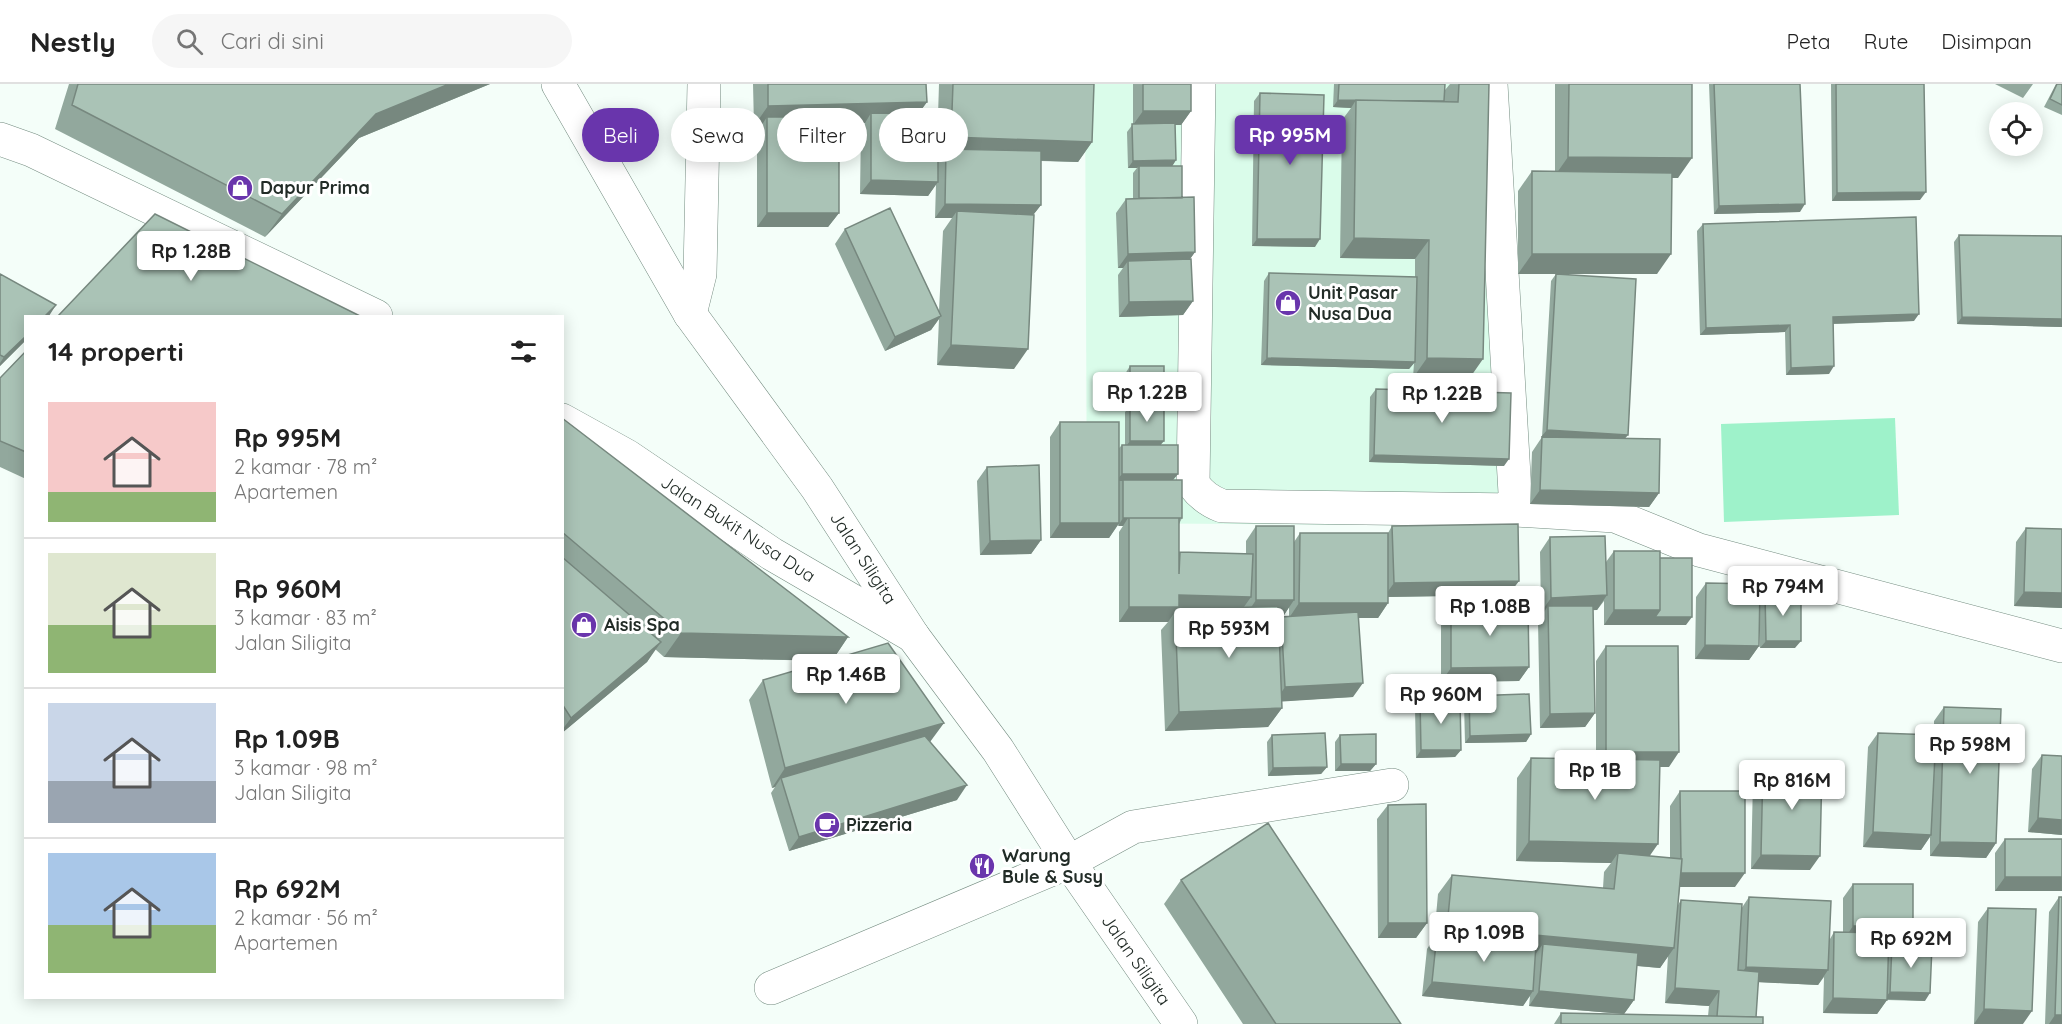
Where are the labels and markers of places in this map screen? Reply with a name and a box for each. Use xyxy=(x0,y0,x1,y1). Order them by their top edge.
pin: Rp 995M xyxy=(1235,115,1345,166)
shop icon: Dapur Prima xyxy=(225,173,255,203)
place label: Dapur Prima xyxy=(260,176,370,199)
pin: Rp 1.28B xyxy=(129,231,253,282)
place label: Unit Pasar Nusa Dua xyxy=(1308,281,1398,325)
shop icon: Unit Pasar Nusa Dua xyxy=(1273,288,1303,318)
pin: Rp 1.22B xyxy=(1085,372,1209,423)
pin: Rp 1.22B xyxy=(1380,373,1504,424)
pin: Rp 794M xyxy=(1728,566,1838,617)
pin: Rp 1.08B xyxy=(1428,586,1552,637)
pin: Rp 593M xyxy=(1174,608,1284,659)
shop icon: Aisis Spa xyxy=(569,610,599,640)
place label: Aisis Spa xyxy=(604,613,680,636)
pin: Rp 1.46B xyxy=(784,654,908,705)
pin: Rp 960M xyxy=(1386,674,1496,725)
pin: Rp 598M xyxy=(1915,724,2025,775)
pin: Rp 1B xyxy=(1553,750,1637,801)
pin: Rp 816M xyxy=(1737,760,1847,811)
cafe icon: Pizzeria xyxy=(812,810,842,840)
place label: Pizzeria xyxy=(846,813,912,836)
place label: Warung Bule & Susy xyxy=(1002,844,1103,888)
restaurant icon: Warung Bule & Susy xyxy=(967,851,997,881)
pin: Rp 1.09B xyxy=(1422,912,1546,963)
pin: Rp 692M xyxy=(1856,918,1966,969)

